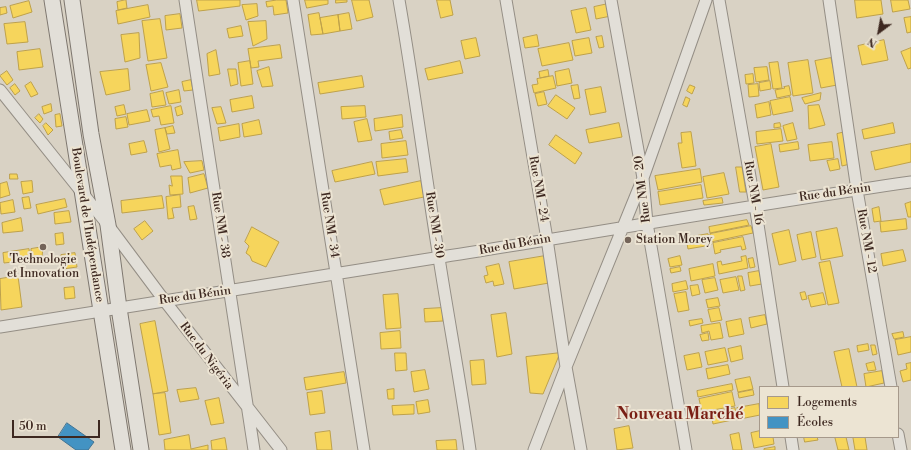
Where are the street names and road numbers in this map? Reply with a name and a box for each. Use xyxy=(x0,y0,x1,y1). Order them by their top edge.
street label: Boulevard de l'Indépendance xyxy=(68,147,106,303)
street label: Rue NM - 24 xyxy=(525,155,551,223)
street label: Rue NM - 20 xyxy=(632,155,654,223)
street label: Rue NM - 16 xyxy=(740,160,766,226)
street label: Rue du Bénin xyxy=(798,181,872,205)
street label: Rue NM - 38 xyxy=(208,191,232,259)
street label: Rue NM - 34 xyxy=(317,191,341,259)
street label: Rue NM - 30 xyxy=(422,191,446,259)
street label: Rue NM - 12 xyxy=(853,208,879,274)
street label: Rue du Bénin xyxy=(478,232,552,258)
street label: Rue du Bénin xyxy=(158,284,232,308)
street label: Rue du Nigéria xyxy=(176,320,236,392)

